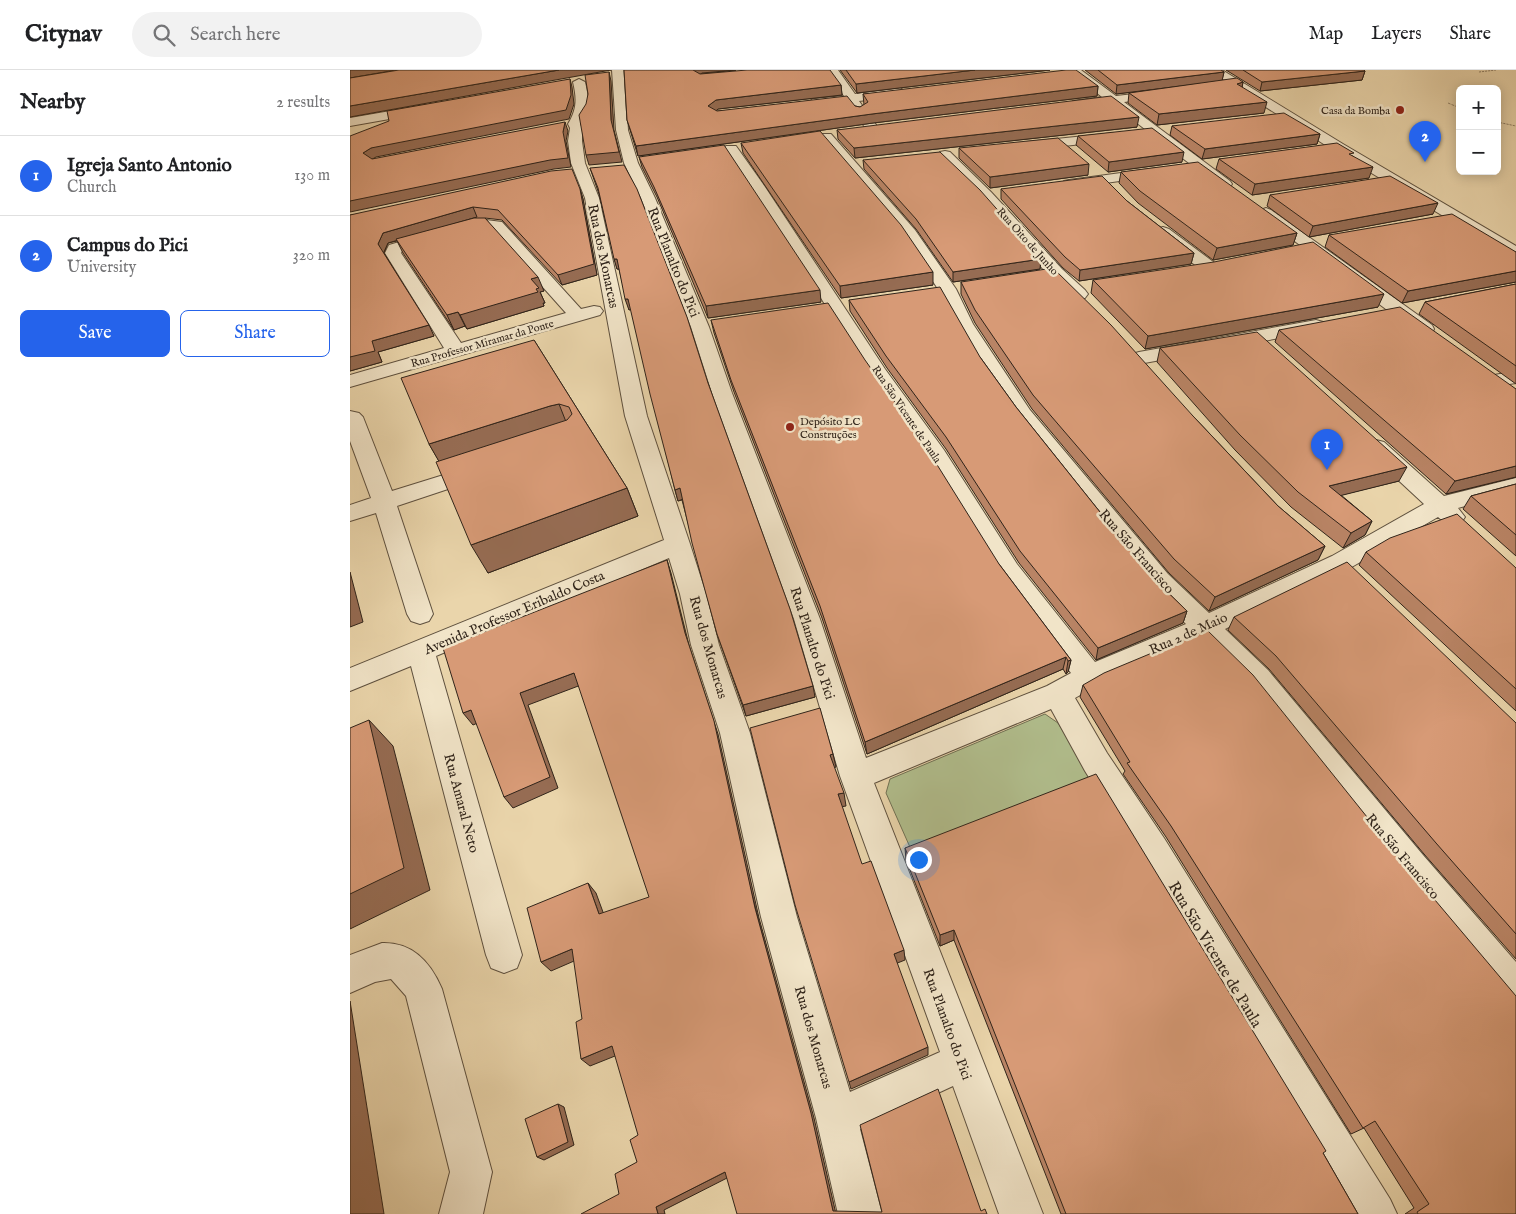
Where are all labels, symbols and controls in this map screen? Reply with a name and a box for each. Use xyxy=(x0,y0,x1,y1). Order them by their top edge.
search box xyxy=(132,12,482,57)
text: Citynav xyxy=(25,19,102,50)
icon: search xyxy=(150,21,178,49)
text: Search here xyxy=(190,23,281,47)
text: Map xyxy=(1309,23,1343,46)
text: Layers xyxy=(1371,23,1422,46)
text: Share xyxy=(1450,23,1491,46)
map controls xyxy=(1456,85,1501,175)
button: + xyxy=(1456,85,1501,130)
text: Nearby xyxy=(20,89,85,116)
text: 2 results xyxy=(276,93,330,113)
place label: Casa da Bomba xyxy=(1321,104,1390,118)
marker: Casa da Bomba xyxy=(1394,104,1406,116)
pin: 2 xyxy=(1409,121,1441,162)
button: − xyxy=(1456,130,1501,175)
text: Igreja Santo Antonio xyxy=(67,154,232,178)
text: 1 xyxy=(33,166,39,186)
text: 130 m xyxy=(294,166,330,186)
text: Church xyxy=(67,178,116,198)
street label: Rua dos Monarcas xyxy=(583,202,623,310)
street label: Rua Planalto do Pici xyxy=(643,205,703,320)
street label: Rua Oito de Junho xyxy=(993,205,1061,278)
text: Campus do Pici xyxy=(67,234,188,258)
text: 2 xyxy=(32,246,40,266)
text: 320 m xyxy=(293,246,330,266)
text: University xyxy=(67,258,136,278)
button: Save xyxy=(20,310,170,357)
button: Share xyxy=(180,310,330,357)
street label: Rua Professor Miramar da Ponte xyxy=(409,317,555,371)
street label: Rua São Vicente de Paula xyxy=(868,363,944,466)
place label: Depósito LC Construções xyxy=(800,415,860,442)
marker: Depósito LC Construções xyxy=(784,421,796,433)
pin: 1 xyxy=(1311,429,1343,470)
street label: Rua São Francisco xyxy=(1095,506,1178,598)
street label: Avenida Professor Eribaldo Costa xyxy=(420,566,608,660)
street label: Rua Planalto do Pici xyxy=(785,585,839,702)
street label: Rua dos Monarcas xyxy=(685,594,731,701)
street label: Rua 2 de Maio xyxy=(1146,608,1231,659)
street label: Rua Amaral Neto xyxy=(439,752,483,855)
street label: Rua São Francisco xyxy=(1361,810,1444,904)
your location xyxy=(906,847,932,873)
street label: Rua São Vicente de Paula xyxy=(1163,878,1266,1032)
street label: Rua Planalto do Pici xyxy=(919,966,976,1083)
street label: Rua dos Monarcas xyxy=(790,984,836,1091)

